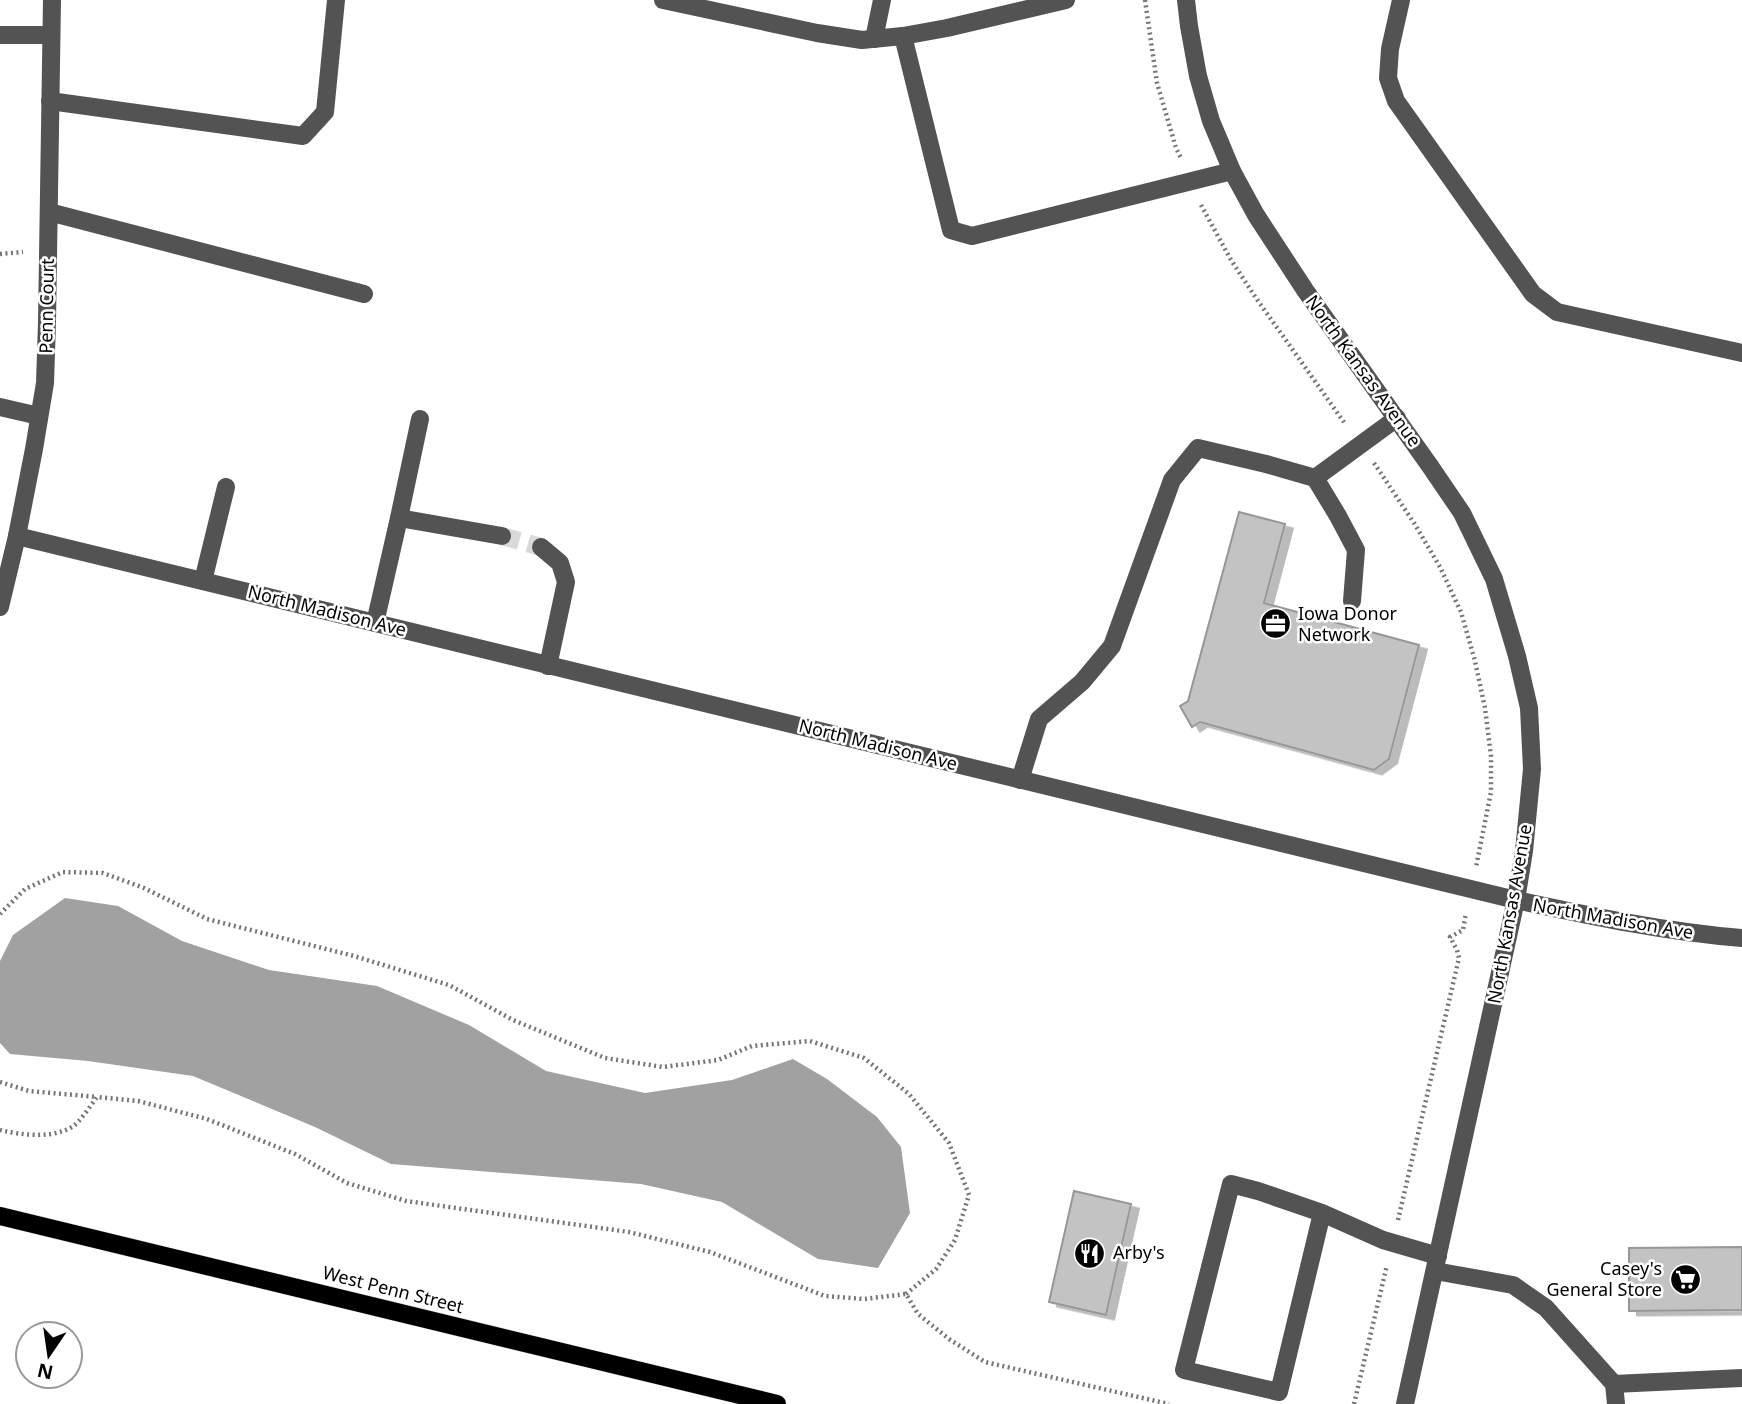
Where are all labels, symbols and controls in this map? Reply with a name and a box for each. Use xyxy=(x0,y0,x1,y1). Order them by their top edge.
street label: Penn Court xyxy=(33,258,59,354)
street label: North Kansas Avenue xyxy=(1301,290,1427,451)
street label: North Madison Ave xyxy=(245,579,409,641)
place label: Iowa Donor Network xyxy=(1298,601,1398,646)
office icon: Iowa Donor Network xyxy=(1258,607,1292,641)
street label: North Madison Ave xyxy=(796,713,960,775)
street label: North Kansas Avenue xyxy=(1481,822,1537,1005)
street label: North Madison Ave xyxy=(1531,892,1695,944)
restaurant icon: Arby's xyxy=(1073,1236,1107,1270)
place label: Arby's xyxy=(1113,1240,1165,1264)
place label: Casey's General Store xyxy=(1546,1256,1662,1301)
street label: West Penn Street xyxy=(320,1260,467,1318)
supermarket icon: Casey's General Store xyxy=(1668,1262,1702,1296)
north arrow xyxy=(14,1320,84,1390)
text: N xyxy=(35,1357,56,1386)

